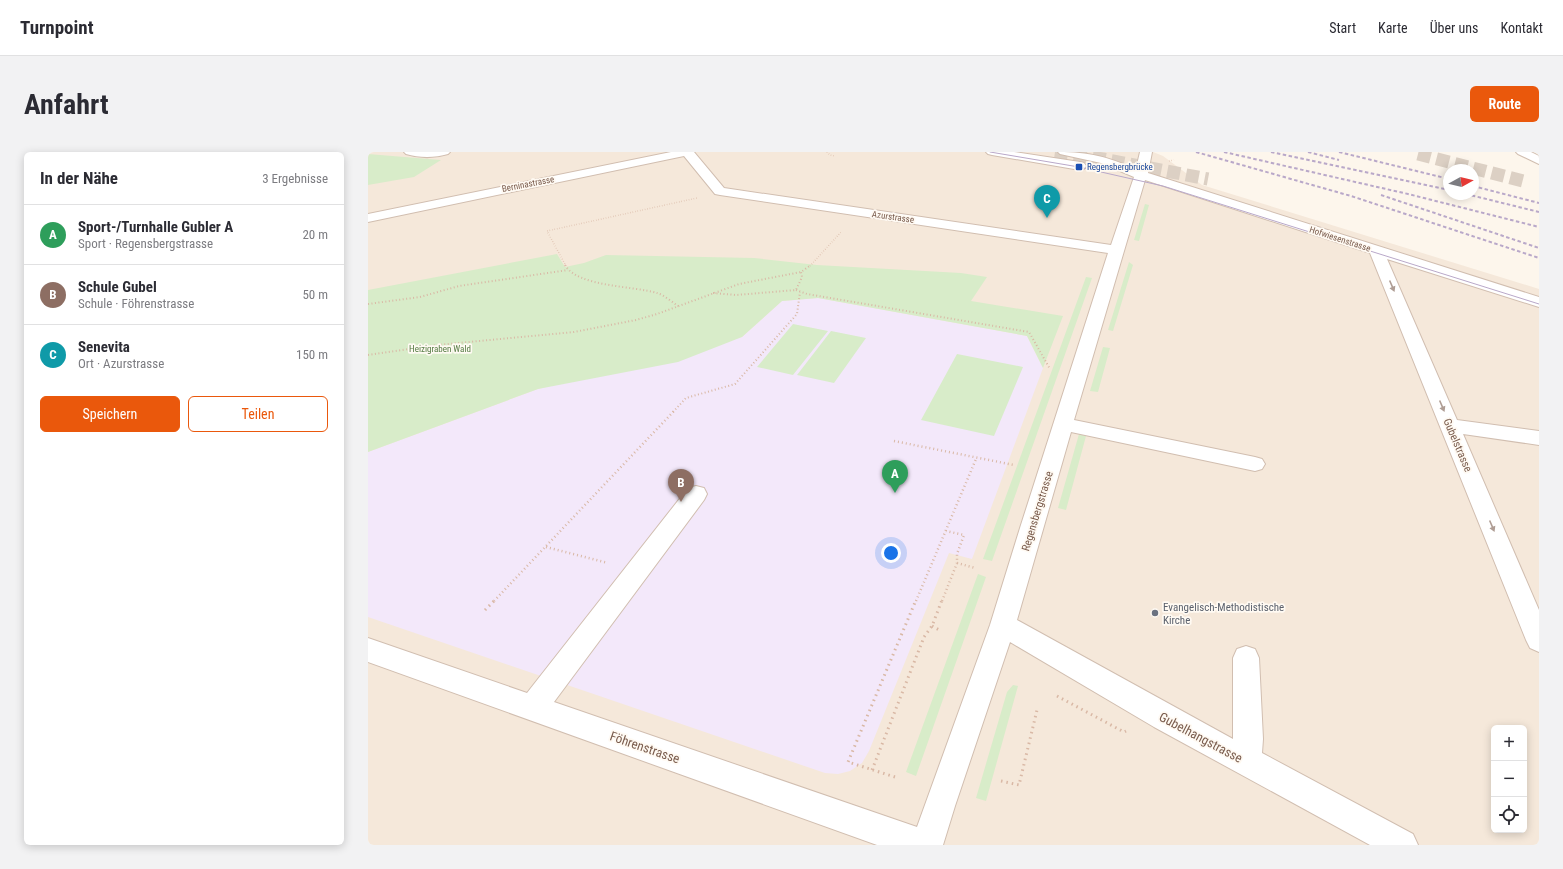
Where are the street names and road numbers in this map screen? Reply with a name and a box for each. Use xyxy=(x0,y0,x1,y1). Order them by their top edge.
street label: Berninastrasse xyxy=(501,174,555,194)
street label: Azurstrasse xyxy=(871,209,915,225)
street label: Hofwiesenstrasse xyxy=(1308,224,1372,254)
street label: Gubelstrasse xyxy=(1440,417,1475,474)
street label: Regensbergstrasse xyxy=(1019,470,1056,553)
street label: Gubelhangstrasse xyxy=(1156,709,1245,766)
street label: Föhrenstrasse xyxy=(608,729,682,766)

